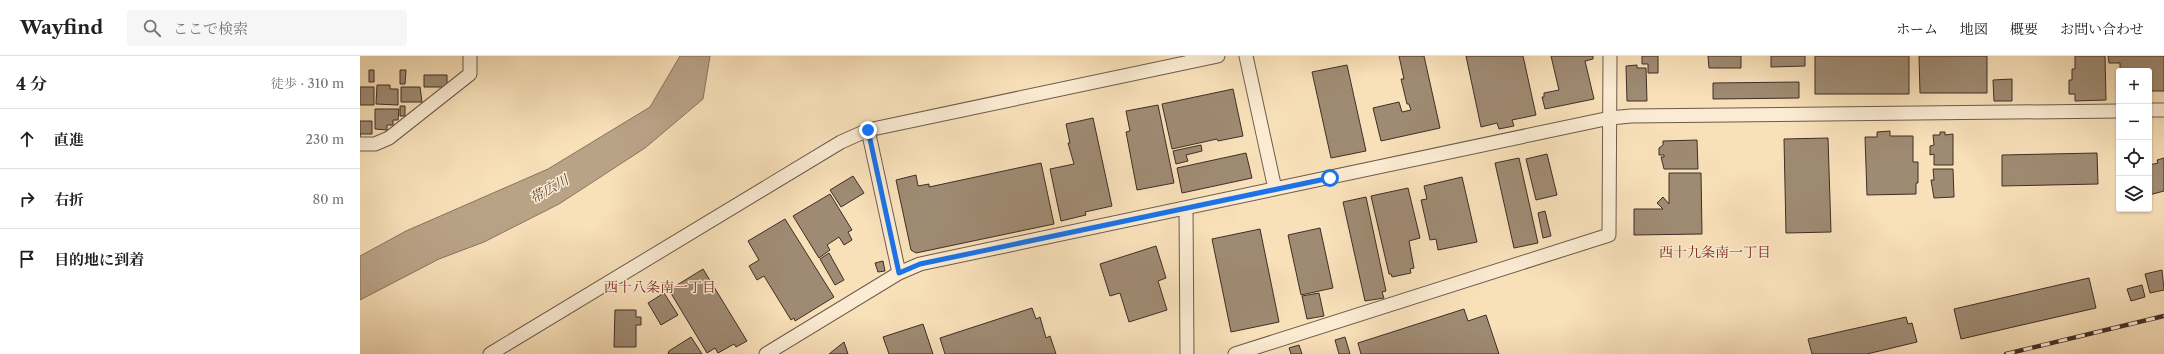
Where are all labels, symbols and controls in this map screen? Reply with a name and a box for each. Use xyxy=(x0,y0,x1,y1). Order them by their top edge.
search box xyxy=(127,10,407,46)
text: Wayfind xyxy=(20,16,103,39)
icon: search xyxy=(141,17,163,39)
text: ここで検索 xyxy=(173,19,248,38)
text: ホーム xyxy=(1896,20,1938,38)
text: 地図 xyxy=(1960,20,1988,38)
text: 概要 xyxy=(2010,20,2038,38)
text: お問い合わせ xyxy=(2060,20,2144,38)
map controls xyxy=(2116,68,2152,212)
button: + xyxy=(2116,68,2152,104)
text: 4 分 xyxy=(16,74,47,94)
text: 徒歩 · 310 m xyxy=(271,75,344,91)
button: − xyxy=(2116,104,2152,140)
route end xyxy=(859,121,877,139)
icon: ahead xyxy=(16,128,38,150)
text: 直進 xyxy=(54,130,84,149)
text: 230 m xyxy=(306,131,344,147)
button: locate xyxy=(2116,140,2152,176)
route start xyxy=(1321,169,1339,187)
water label: 帯広川 xyxy=(526,170,573,207)
button: layers xyxy=(2116,176,2152,212)
icon: right xyxy=(16,188,38,210)
text: 右折 xyxy=(54,190,84,209)
text: 80 m xyxy=(312,191,344,207)
district label: 西十九条南一丁目 xyxy=(1659,243,1771,261)
icon: arrive xyxy=(16,248,38,270)
text: 目的地に到着 xyxy=(54,250,144,269)
district label: 西十八条南一丁目 xyxy=(604,278,716,296)

